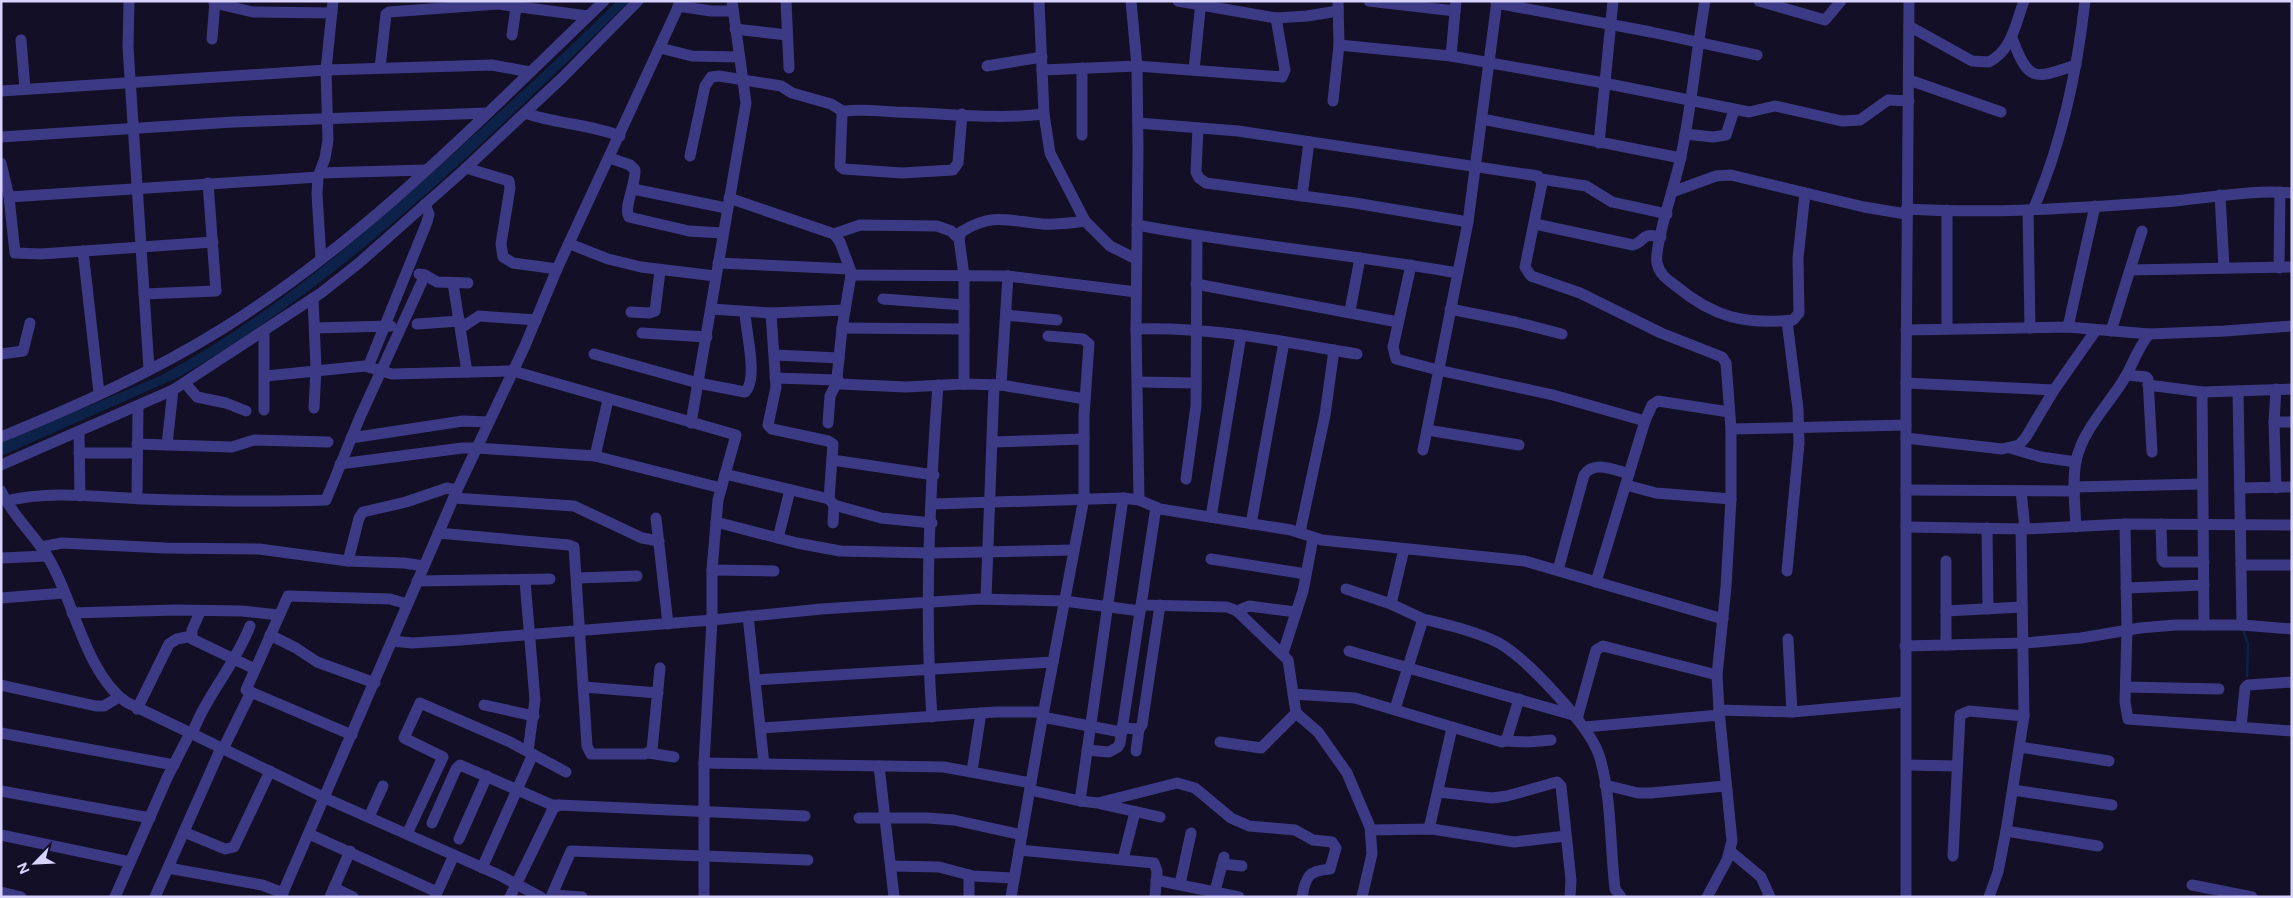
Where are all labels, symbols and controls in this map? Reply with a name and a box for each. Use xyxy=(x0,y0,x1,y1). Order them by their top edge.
north arrow xyxy=(10,838,60,888)
text: N xyxy=(14,860,34,876)

